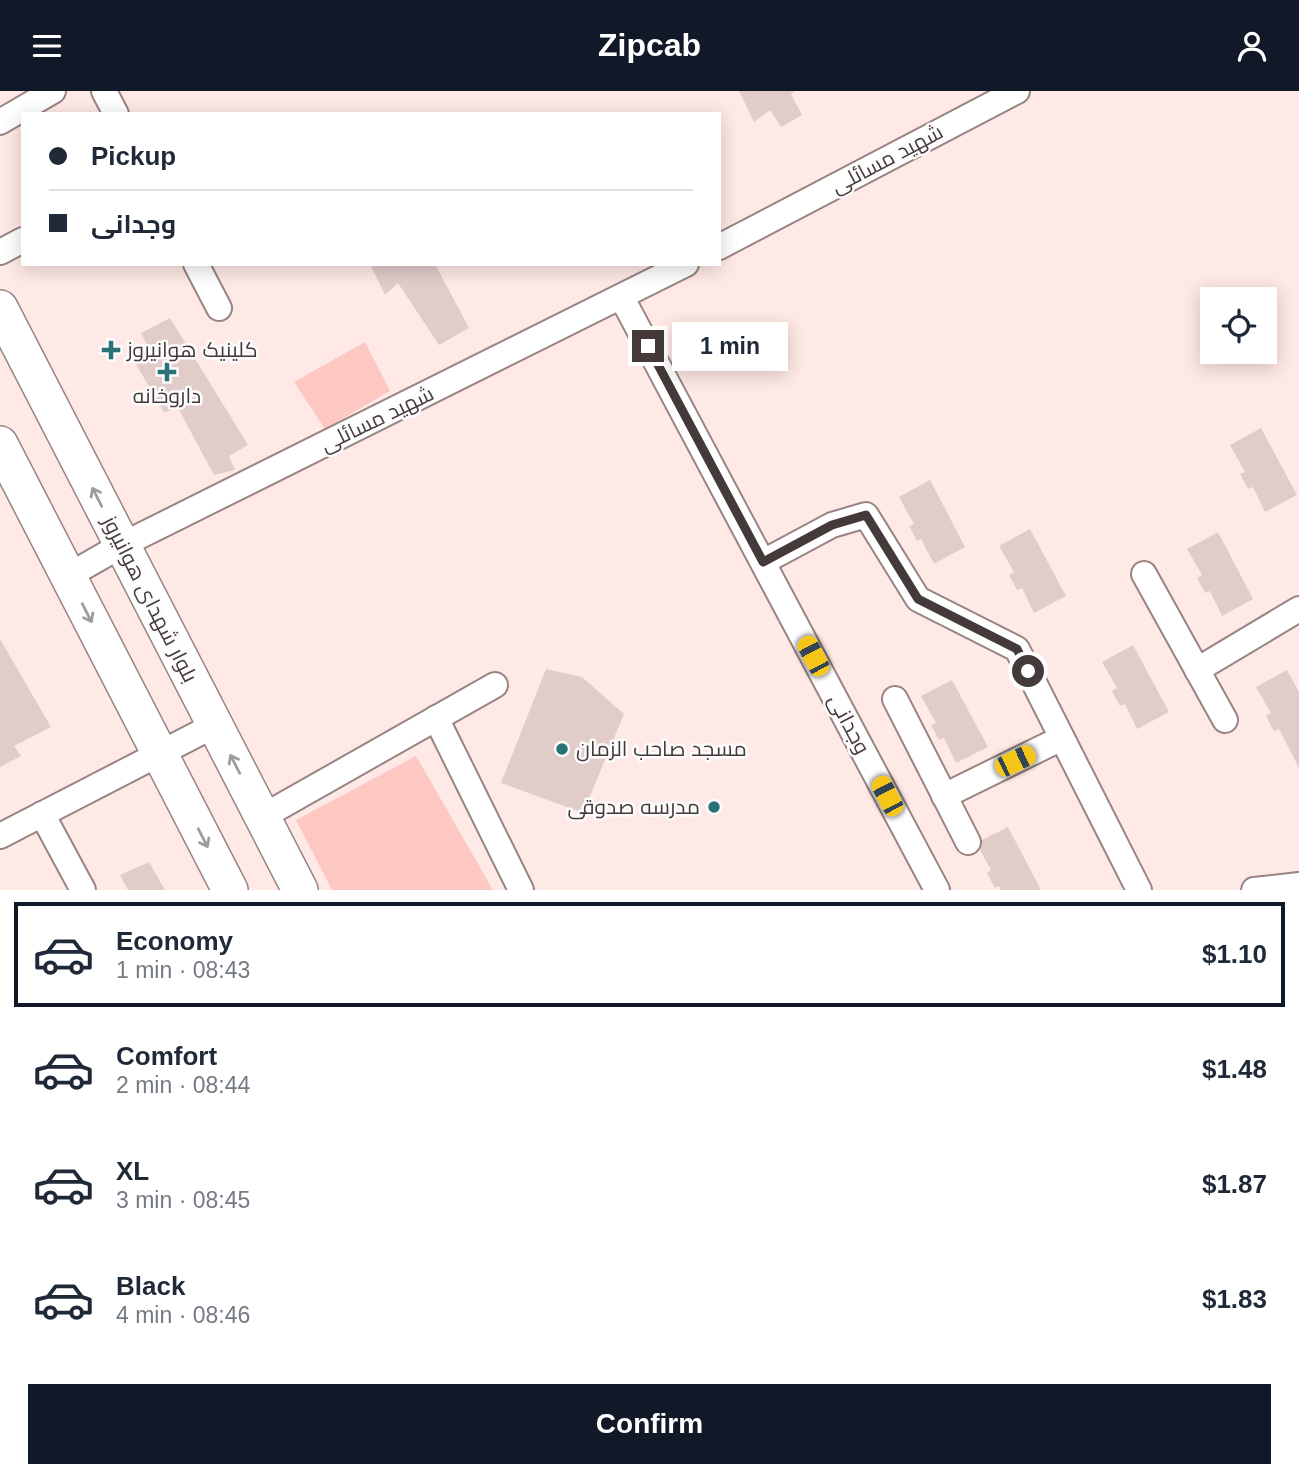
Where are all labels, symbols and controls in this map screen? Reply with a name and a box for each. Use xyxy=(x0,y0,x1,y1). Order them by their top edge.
icon: menu xyxy=(28,27,66,65)
text: Zipcab xyxy=(598,27,701,63)
icon: person xyxy=(1233,27,1271,65)
street label: شهید مسائلی xyxy=(827,120,947,199)
text: Pickup xyxy=(91,141,176,171)
text: وجدانی xyxy=(91,209,176,239)
map controls xyxy=(1200,287,1277,364)
button: locate xyxy=(1200,287,1277,364)
callout: 1 min xyxy=(672,321,788,371)
route end xyxy=(632,330,664,362)
text: 1 min xyxy=(700,333,760,359)
place label: کلینیک هوانیروز xyxy=(126,338,258,362)
marker: کلینیک هوانیروز xyxy=(101,340,121,360)
marker: داروخانه xyxy=(159,364,175,380)
street label: شهید مسائلی xyxy=(317,381,438,458)
place label: داروخانه xyxy=(133,384,201,408)
one-way arrow xyxy=(90,487,104,507)
street label: بلوار شهدای هوانیروز xyxy=(96,511,202,687)
one-way arrow xyxy=(81,603,95,623)
car xyxy=(794,633,833,679)
route start xyxy=(1012,655,1044,687)
street label: وجدانی xyxy=(822,690,875,758)
place label: مسجد صاحب الزمان xyxy=(576,737,747,762)
marker: مسجد صاحب الزمان xyxy=(554,741,570,757)
car xyxy=(992,742,1039,780)
one-way arrow xyxy=(228,754,242,775)
car xyxy=(868,773,907,819)
place label: مدرسه صدوقی xyxy=(567,795,700,820)
marker: مدرسه صدوقی xyxy=(706,799,722,815)
one-way arrow xyxy=(196,827,210,847)
icon: car xyxy=(32,923,95,986)
text: Economy xyxy=(116,926,233,956)
text: $1.10 xyxy=(1202,939,1267,969)
text: 1 min · 08:43 xyxy=(116,957,250,983)
icon: car xyxy=(32,1038,95,1101)
text: Comfort xyxy=(116,1041,217,1071)
text: $1.48 xyxy=(1202,1054,1267,1084)
text: 2 min · 08:44 xyxy=(116,1072,250,1098)
icon: car xyxy=(32,1153,95,1216)
text: XL xyxy=(116,1156,149,1186)
text: $1.87 xyxy=(1202,1169,1267,1199)
text: 3 min · 08:45 xyxy=(116,1187,250,1213)
icon: car xyxy=(32,1268,95,1331)
text: Black xyxy=(116,1271,185,1301)
text: $1.83 xyxy=(1202,1284,1267,1314)
text: 4 min · 08:46 xyxy=(116,1302,250,1328)
button: Confirm xyxy=(28,1384,1271,1464)

